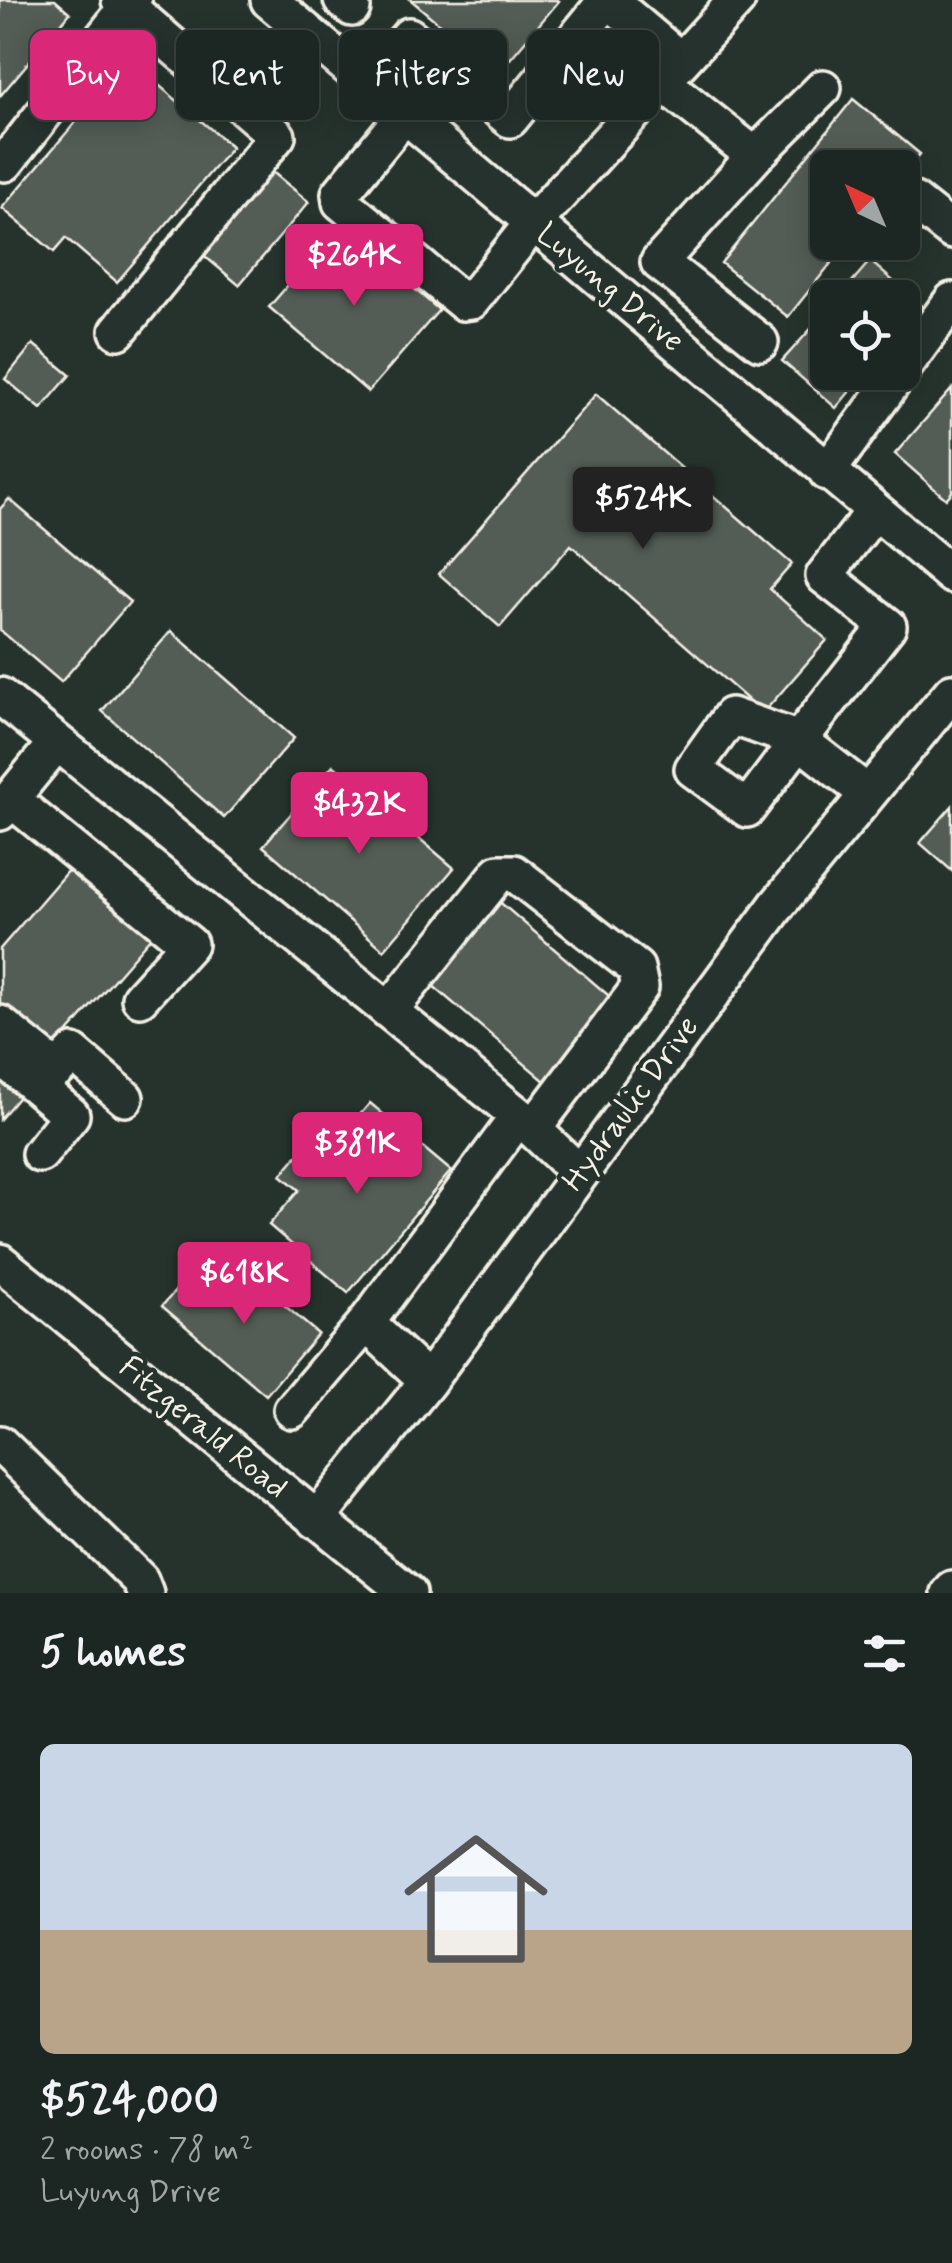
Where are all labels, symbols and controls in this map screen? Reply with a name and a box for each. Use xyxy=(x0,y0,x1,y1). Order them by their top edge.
chip: Buy xyxy=(30,30,156,120)
chip: Rent xyxy=(176,30,319,120)
chip: Filters xyxy=(339,30,507,120)
chip: New xyxy=(527,30,659,120)
north arrow xyxy=(810,150,920,260)
map controls xyxy=(810,150,920,390)
street label: Luyung Drive xyxy=(527,214,693,362)
pin: $264K xyxy=(284,224,424,309)
text: $264K xyxy=(307,235,401,277)
button: locate xyxy=(810,280,920,390)
pin: $524K xyxy=(573,467,713,552)
text: $524K xyxy=(595,478,691,520)
pin: $432K xyxy=(289,772,429,857)
text: $432K xyxy=(313,783,405,825)
street label: Hydraulic Drive xyxy=(553,1008,709,1200)
pin: $381K xyxy=(287,1112,427,1197)
text: $381K xyxy=(314,1123,400,1165)
pin: $618K xyxy=(174,1242,314,1327)
text: $618K xyxy=(200,1253,288,1295)
street label: Fitzgerald Road xyxy=(110,1347,296,1509)
text: 5 homes xyxy=(40,1626,186,1681)
icon: filters xyxy=(857,1626,912,1681)
icon: home xyxy=(386,1809,566,1989)
text: $524,000 xyxy=(40,2074,219,2129)
text: 2 rooms · 78 m² xyxy=(40,2129,253,2171)
text: Luyung Drive xyxy=(40,2171,221,2213)

